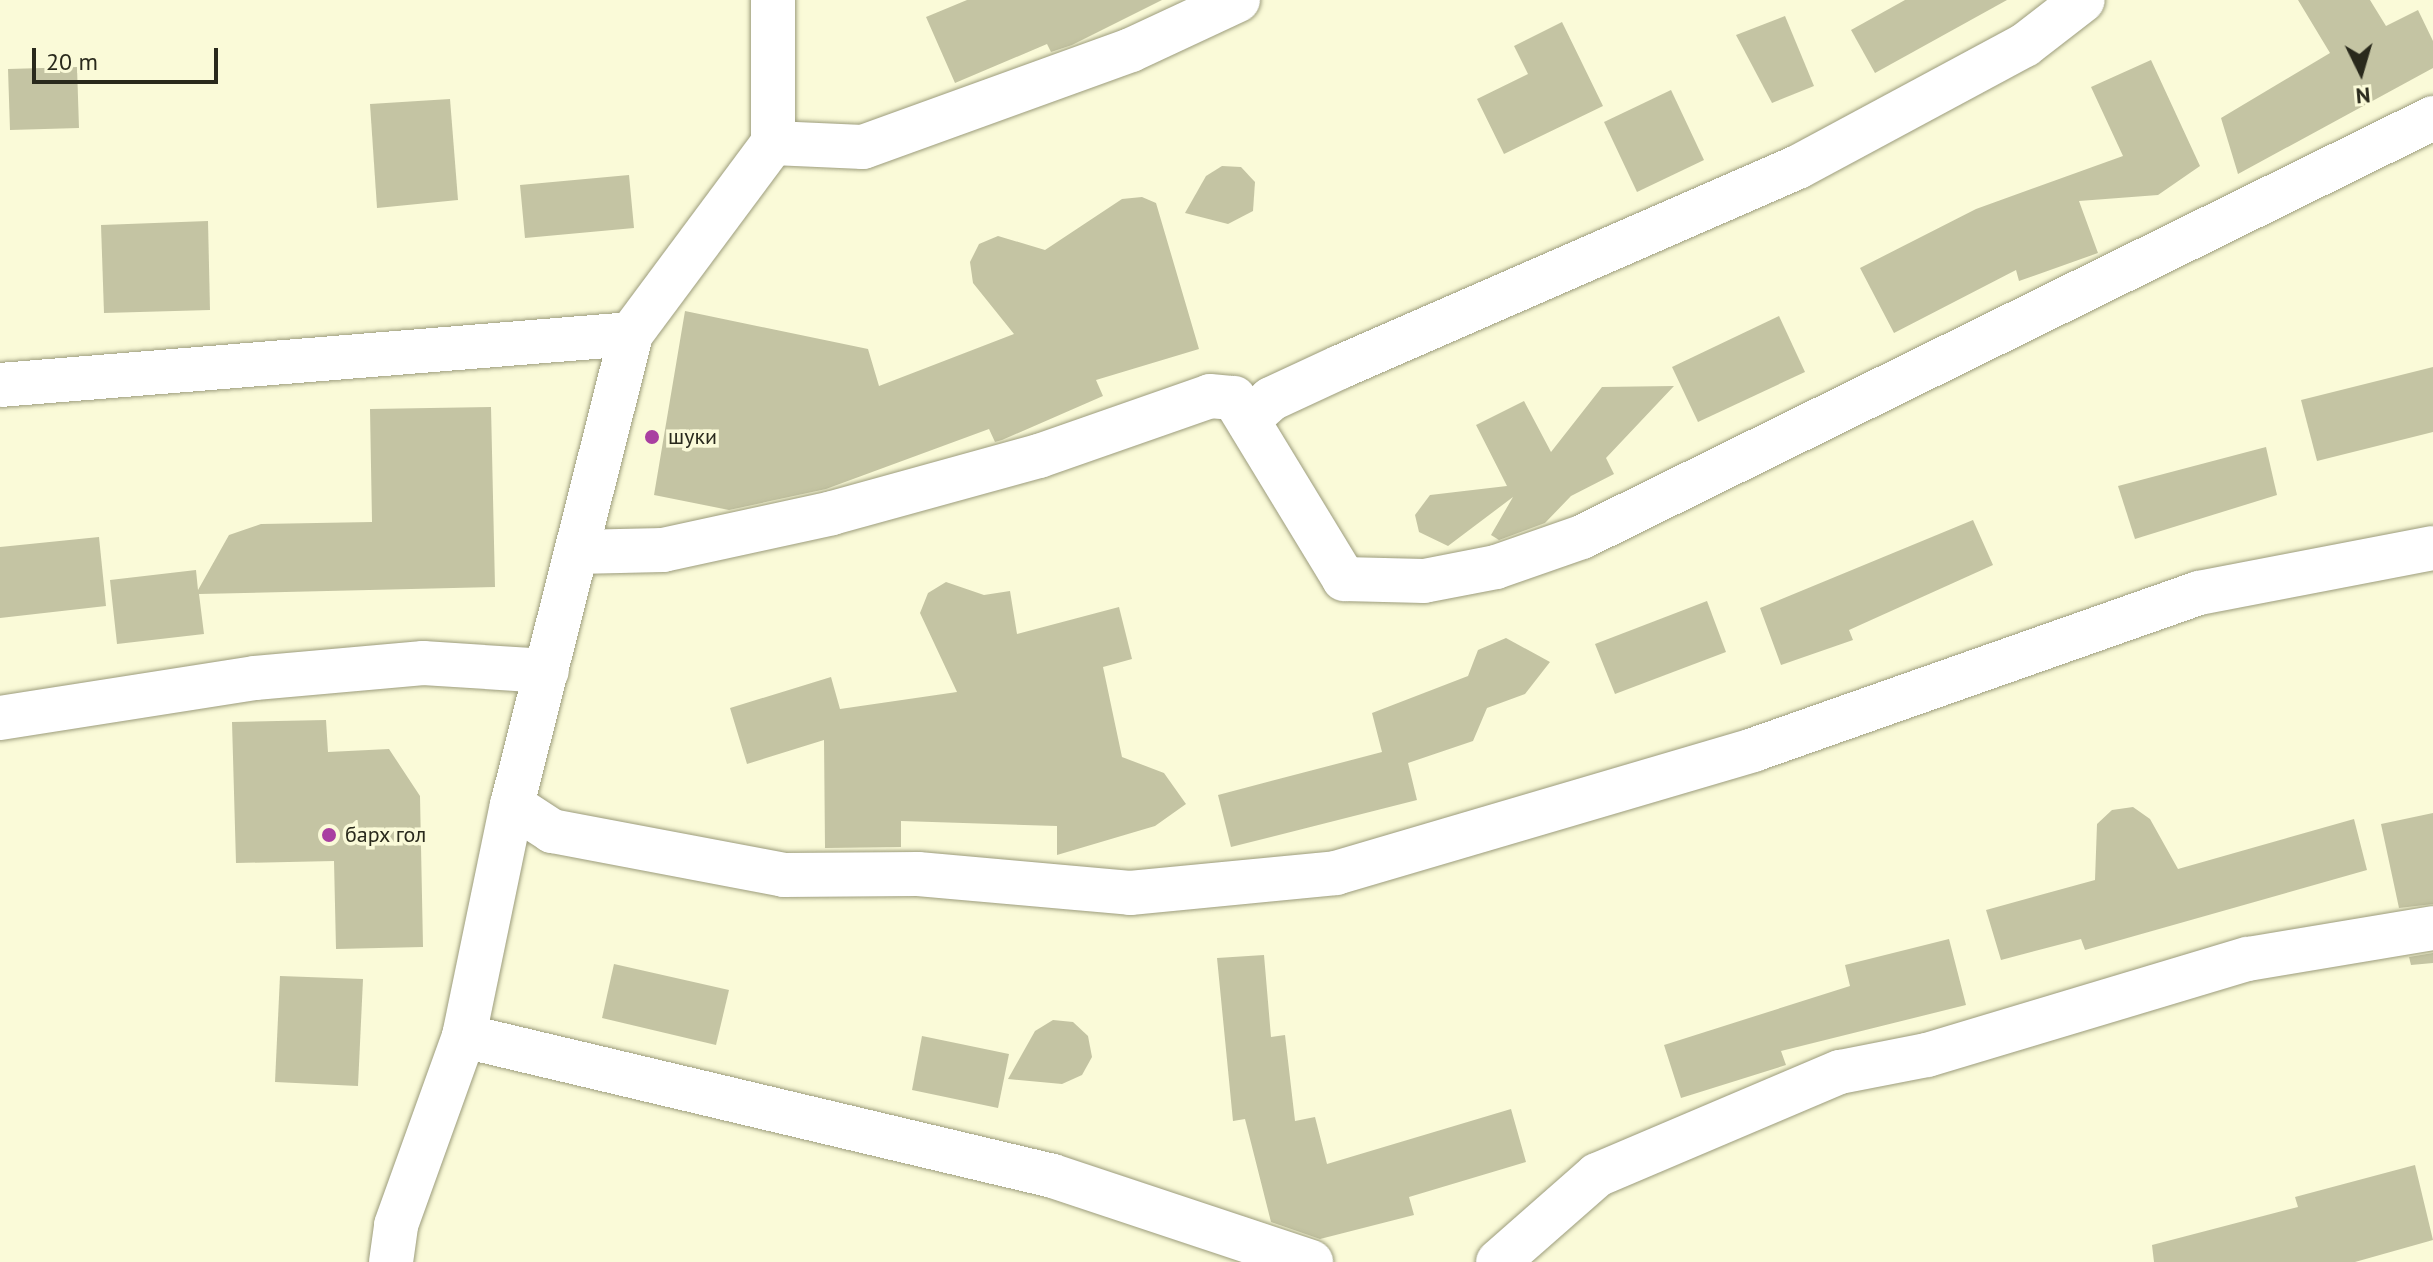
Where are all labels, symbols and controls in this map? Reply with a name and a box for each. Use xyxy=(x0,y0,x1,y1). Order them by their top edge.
scale bar xyxy=(36,32,222,82)
north arrow xyxy=(2321,32,2401,112)
text: 20 m xyxy=(46,46,98,77)
text: N xyxy=(2355,81,2372,110)
place label: шуки xyxy=(668,424,717,450)
marker: шуки xyxy=(643,428,661,446)
place label: барх гол xyxy=(345,822,427,848)
marker: барх гол xyxy=(320,826,338,844)

